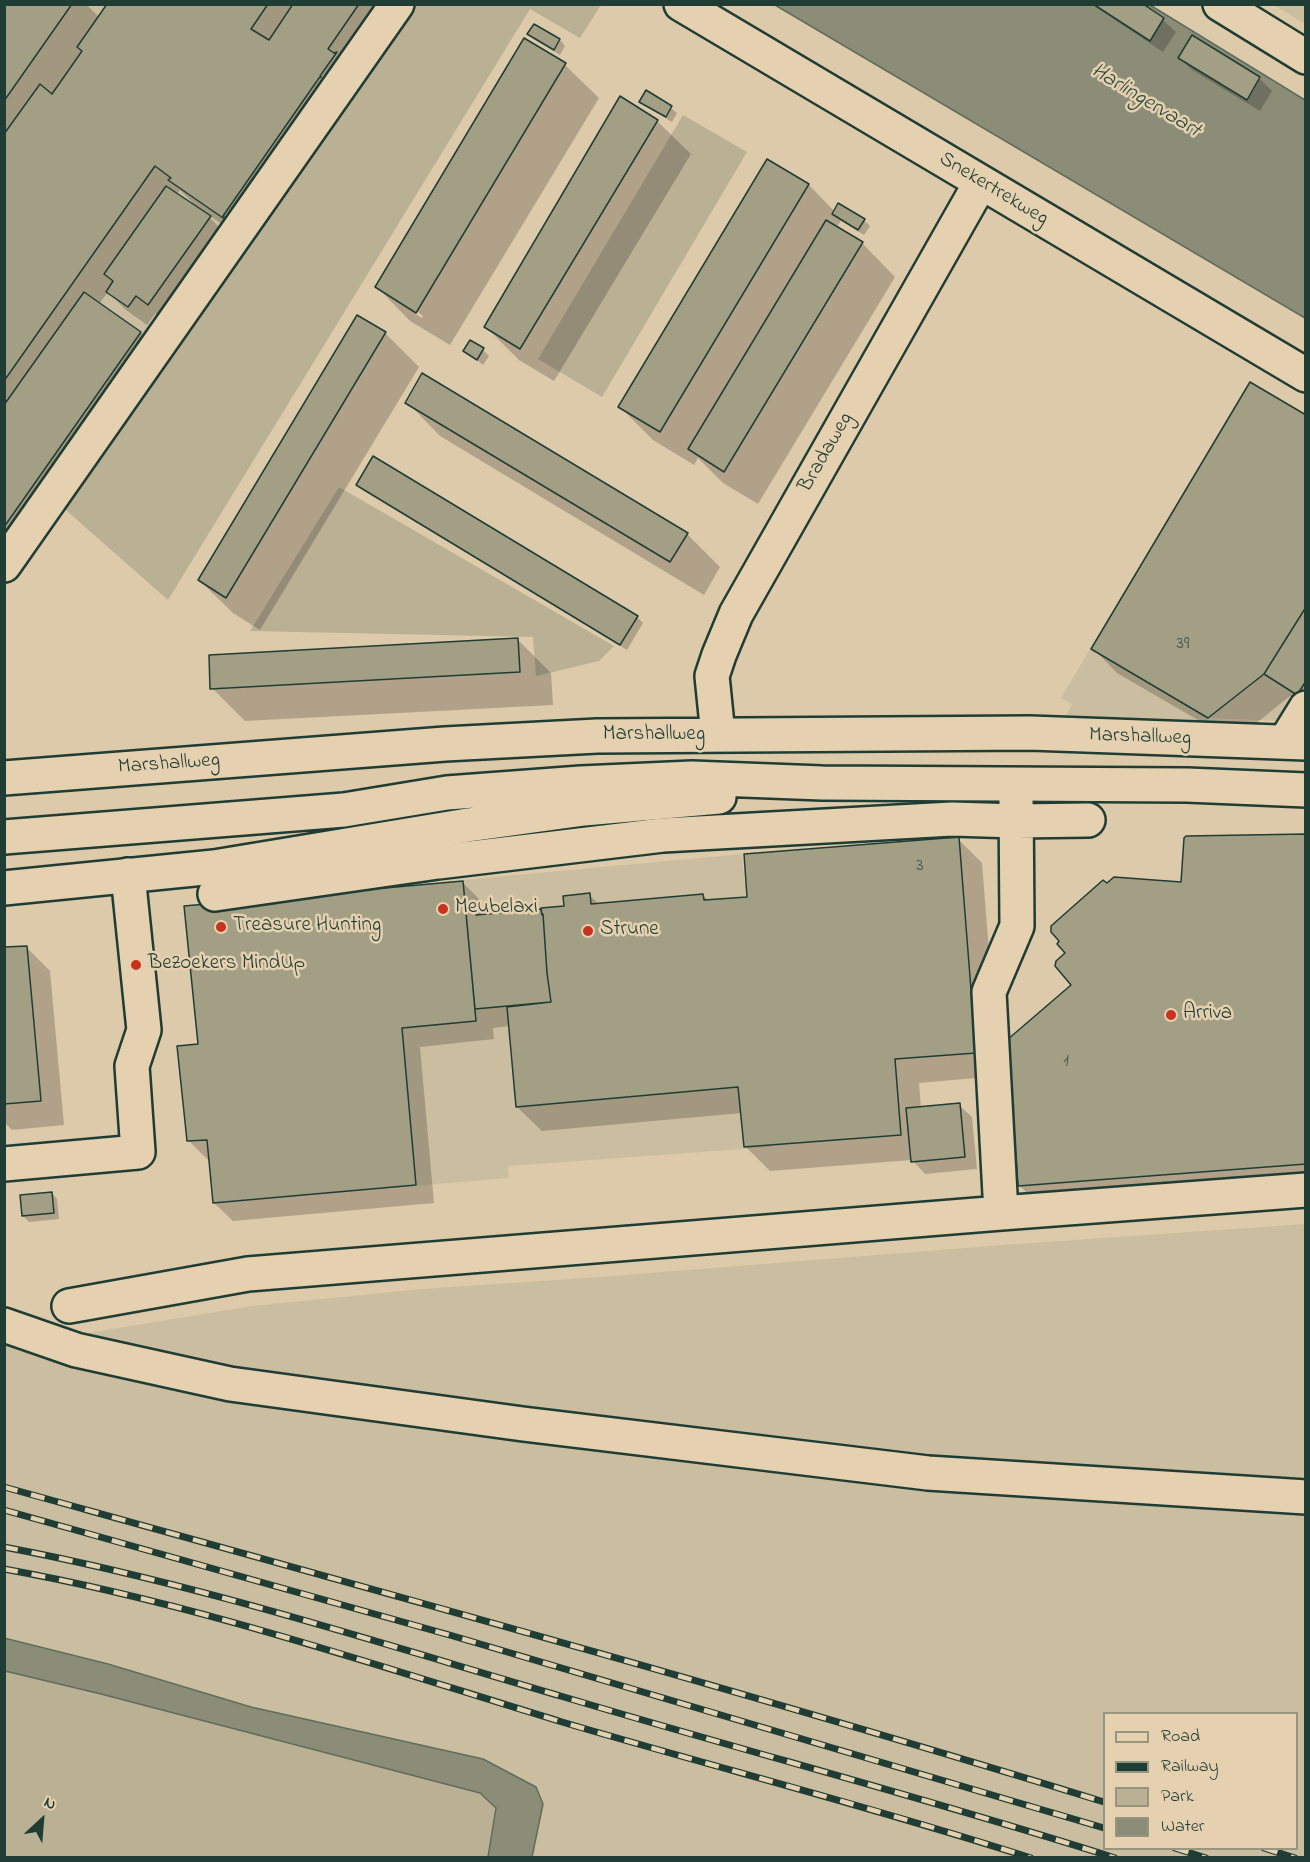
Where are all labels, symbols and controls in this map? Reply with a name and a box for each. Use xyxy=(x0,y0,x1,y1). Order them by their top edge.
water label: Harlingervaart xyxy=(1085,59,1205,145)
street label: Snekertrekweg xyxy=(934,147,1052,233)
street label: Bradaweg xyxy=(794,409,860,497)
house number: 39 xyxy=(1177,634,1189,656)
street label: Marshallweg xyxy=(603,723,705,749)
street label: Marshallweg xyxy=(1088,724,1192,752)
street label: Marshallweg xyxy=(117,749,221,781)
house number: 3 xyxy=(916,856,924,878)
place label: Meubelaxi xyxy=(455,896,538,922)
marker: Meubelaxi xyxy=(436,902,450,916)
place label: Treasure Hunting xyxy=(233,914,381,940)
place label: Strune xyxy=(600,918,659,944)
marker: Treasure Hunting xyxy=(214,920,228,934)
marker: Strune xyxy=(581,924,595,938)
place label: Bezoekers MindUp xyxy=(148,952,305,978)
marker: Bezoekers MindUp xyxy=(129,958,143,972)
place label: Arriva xyxy=(1183,1002,1232,1028)
marker: Arriva xyxy=(1164,1008,1178,1022)
house number: 1 xyxy=(1063,1051,1069,1073)
legend xyxy=(1103,1712,1298,1850)
text: Road xyxy=(1161,1724,1200,1750)
text: Railway xyxy=(1161,1754,1218,1780)
text: Park xyxy=(1161,1784,1194,1810)
north arrow xyxy=(12,1790,72,1850)
text: N xyxy=(40,1791,60,1817)
text: Water xyxy=(1161,1814,1204,1840)

